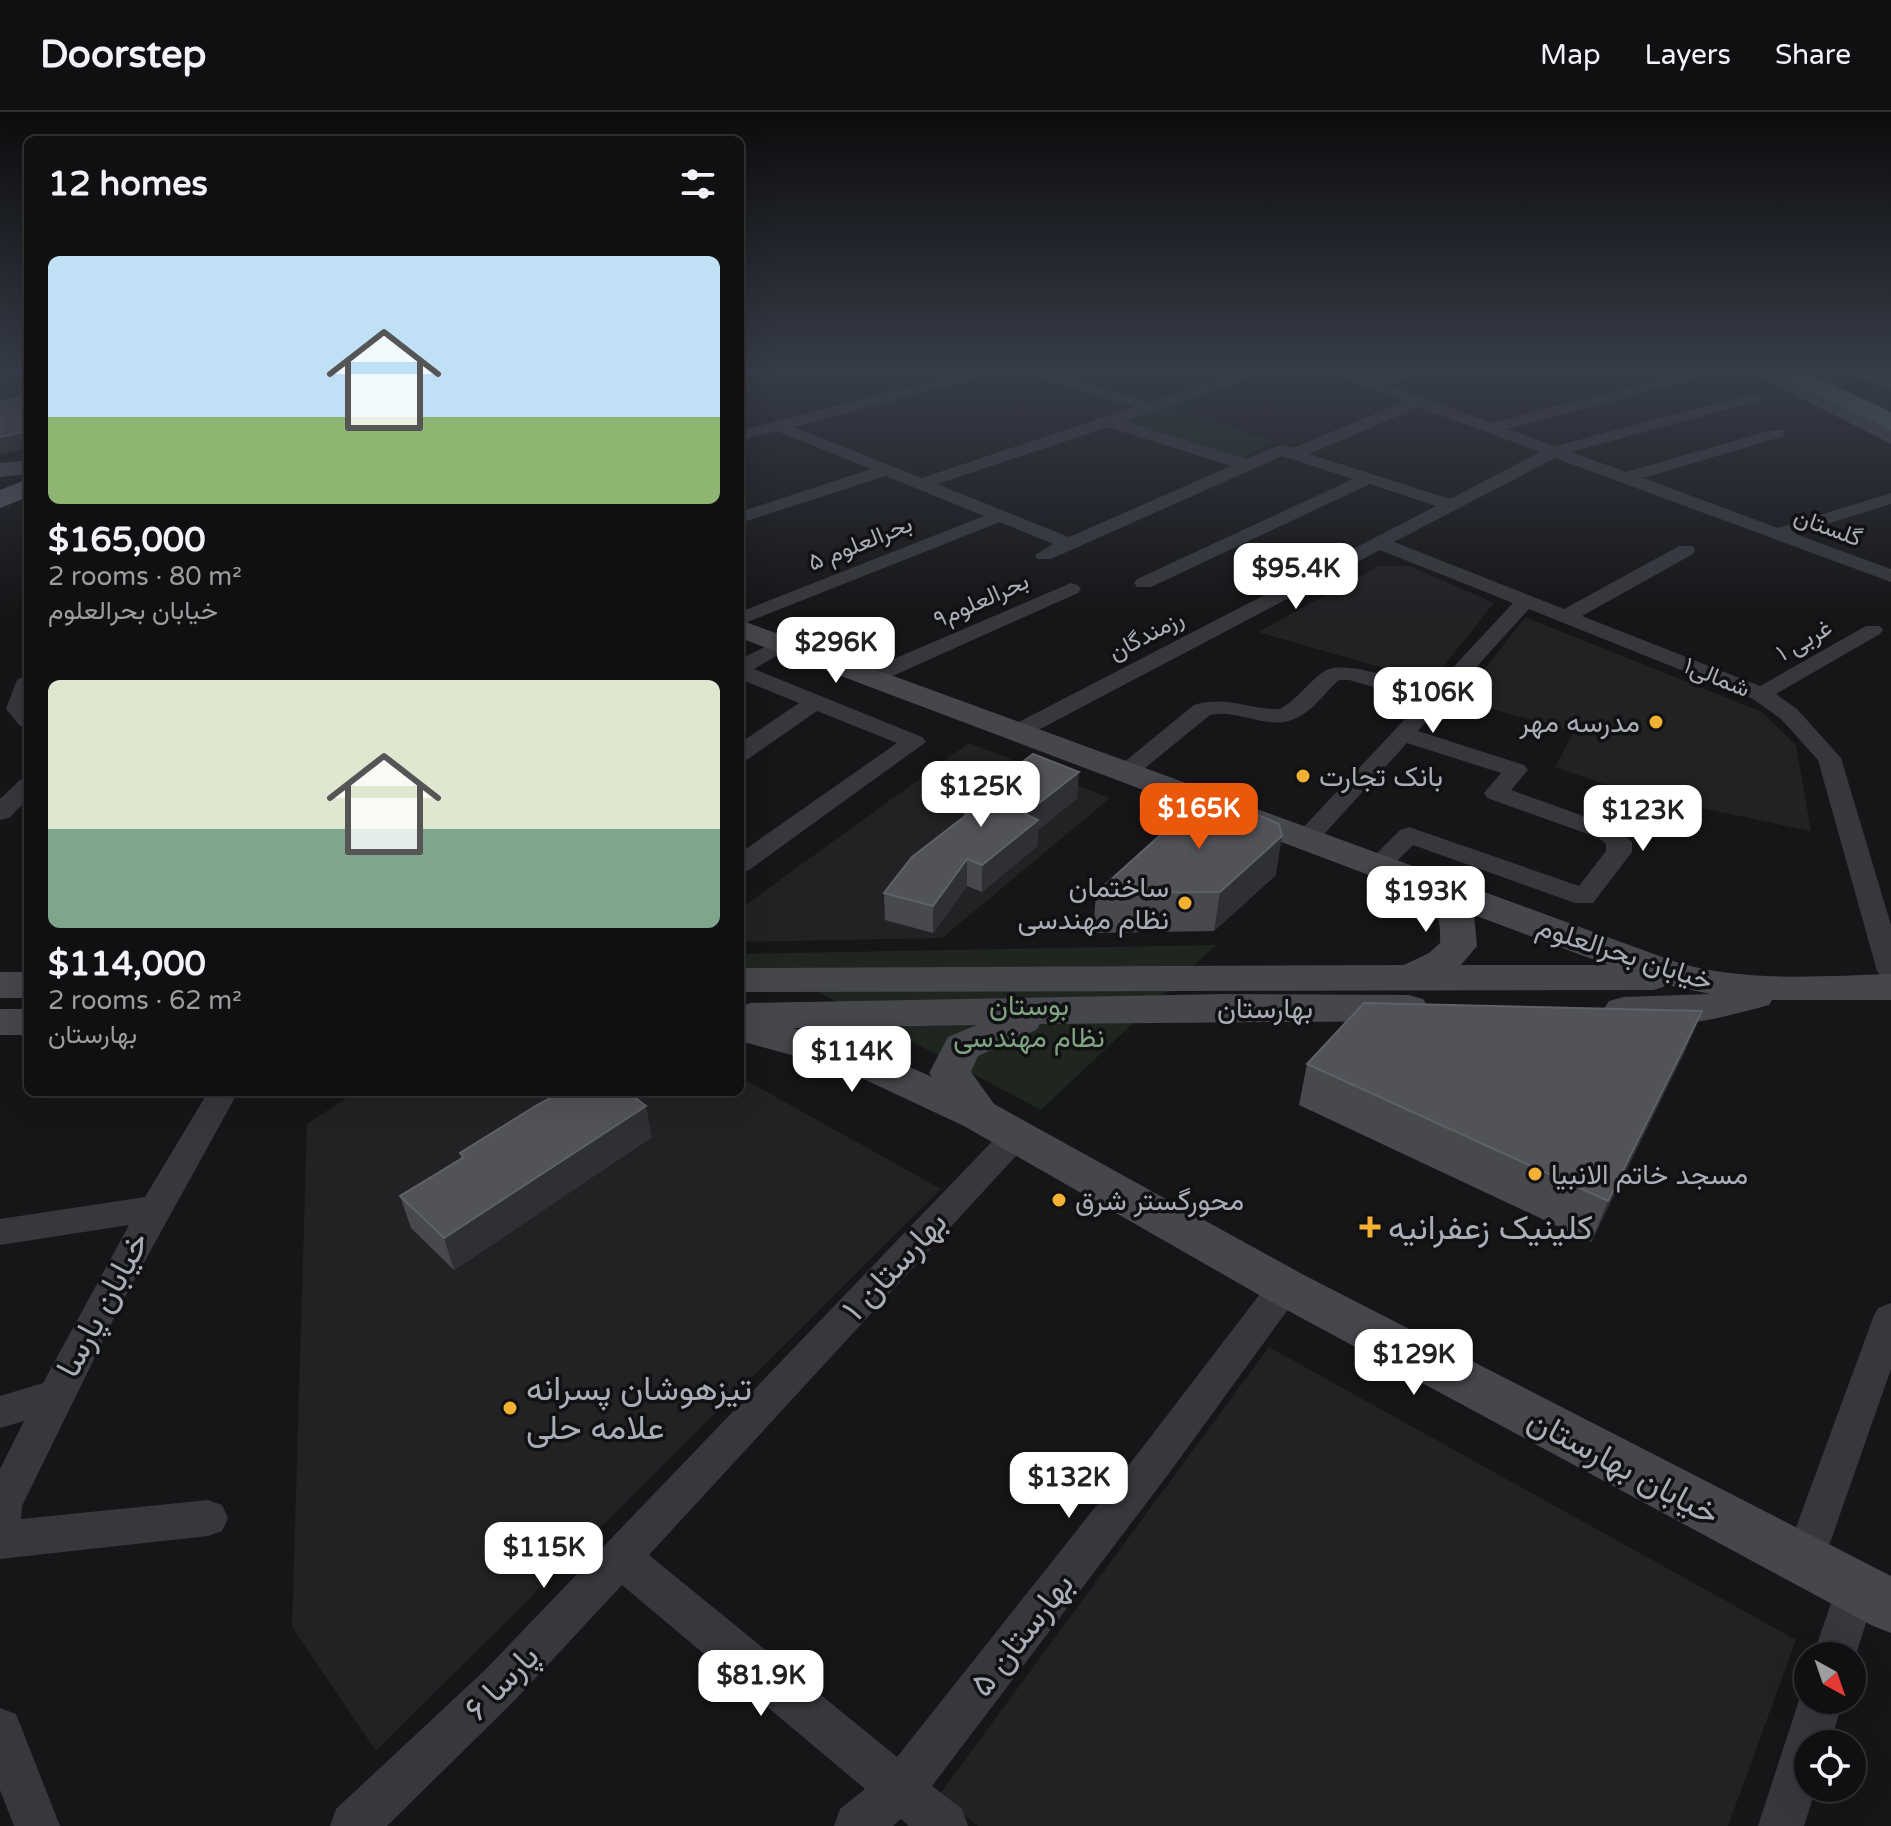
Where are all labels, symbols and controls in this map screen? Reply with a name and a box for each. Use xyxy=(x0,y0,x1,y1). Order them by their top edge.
text: Doorstep xyxy=(40,32,206,78)
text: Map xyxy=(1540,38,1601,72)
text: Layers xyxy=(1645,38,1731,72)
text: Share xyxy=(1775,38,1851,72)
icon: filters xyxy=(676,162,720,206)
text: 12 homes xyxy=(48,164,208,205)
icon: home xyxy=(312,308,456,452)
street label: گلستان xyxy=(1790,502,1866,553)
street label: بحرالعلوم ۵ xyxy=(804,509,917,578)
text: $165,000 xyxy=(48,520,206,561)
pin: $95.4K xyxy=(1231,543,1361,611)
text: $95.4K xyxy=(1252,553,1340,584)
text: 2 rooms · 80 m² xyxy=(48,561,242,592)
street label: بحرالعلوم۹ xyxy=(929,567,1034,635)
text: خیابان بحرالعلوم xyxy=(48,595,218,626)
street label: رزمندگان xyxy=(1104,604,1189,667)
street label: غربی ۱ xyxy=(1771,613,1837,668)
pin: $296K xyxy=(780,617,892,685)
text: $296K xyxy=(795,627,877,658)
street label: شمالی۱ xyxy=(1680,651,1754,704)
pin: $106K xyxy=(1377,667,1489,735)
text: $106K xyxy=(1392,677,1474,708)
place label: مدرسه مهر xyxy=(1518,706,1640,740)
marker: مدرسه مهر xyxy=(1647,713,1665,731)
icon: home xyxy=(312,732,456,876)
place label: بانک تجارت xyxy=(1319,760,1443,794)
pin: $125K xyxy=(925,761,1037,829)
marker: بانک تجارت xyxy=(1294,767,1312,785)
text: $125K xyxy=(940,771,1022,802)
pin: $165K xyxy=(1143,783,1255,851)
pin: $123K xyxy=(1587,785,1699,853)
text: $165K xyxy=(1158,793,1240,824)
text: $123K xyxy=(1602,795,1684,826)
pin: $193K xyxy=(1370,866,1482,934)
place label: ساختمان نظام مهندسی xyxy=(1017,871,1169,938)
text: $193K xyxy=(1385,876,1467,907)
marker: ساختمان نظام مهندسی xyxy=(1176,894,1194,912)
street label: خیابان بحرالعلوم xyxy=(1532,910,1717,999)
text: $114,000 xyxy=(48,944,206,985)
text: 2 rooms · 62 m² xyxy=(48,985,242,1016)
park label: بوستان نظام مهندسی xyxy=(953,989,1105,1056)
street label: بهارستان xyxy=(1217,992,1313,1026)
text: بهارستان xyxy=(48,1019,137,1050)
pin: $114K xyxy=(796,1026,908,1094)
text: $114K xyxy=(811,1036,893,1067)
place label: مسجد خاتم الانبیا xyxy=(1551,1158,1748,1193)
marker: مسجد خاتم الانبیا xyxy=(1526,1165,1544,1183)
place label: محورگستر شرق xyxy=(1075,1184,1244,1218)
marker: محورگستر شرق xyxy=(1050,1191,1068,1209)
street label: بهارستان ۱ xyxy=(834,1203,956,1329)
place label: کلینیک زعفرانیه xyxy=(1388,1208,1593,1249)
marker: کلینیک زعفرانیه xyxy=(1359,1216,1381,1238)
street label: خیابان پارسا xyxy=(48,1225,160,1385)
pin: $129K xyxy=(1358,1329,1470,1397)
text: $129K xyxy=(1373,1339,1455,1370)
place label: تیزهوشان پسرانه علامه حلی xyxy=(526,1369,752,1449)
marker: تیزهوشان پسرانه علامه حلی xyxy=(501,1399,519,1417)
street label: خیابان بهارستان xyxy=(1520,1400,1726,1535)
pin: $132K xyxy=(1013,1452,1125,1520)
text: $132K xyxy=(1028,1462,1110,1493)
pin: $115K xyxy=(488,1522,600,1590)
text: $115K xyxy=(503,1532,585,1563)
street label: بهارستان ۵ xyxy=(961,1565,1083,1705)
street label: پارسا ۶ xyxy=(456,1637,549,1730)
north arrow xyxy=(1794,1642,1866,1714)
map controls xyxy=(1794,1642,1866,1802)
pin: $81.9K xyxy=(696,1650,826,1718)
text: $81.9K xyxy=(716,1660,806,1691)
button: locate xyxy=(1794,1730,1866,1802)

